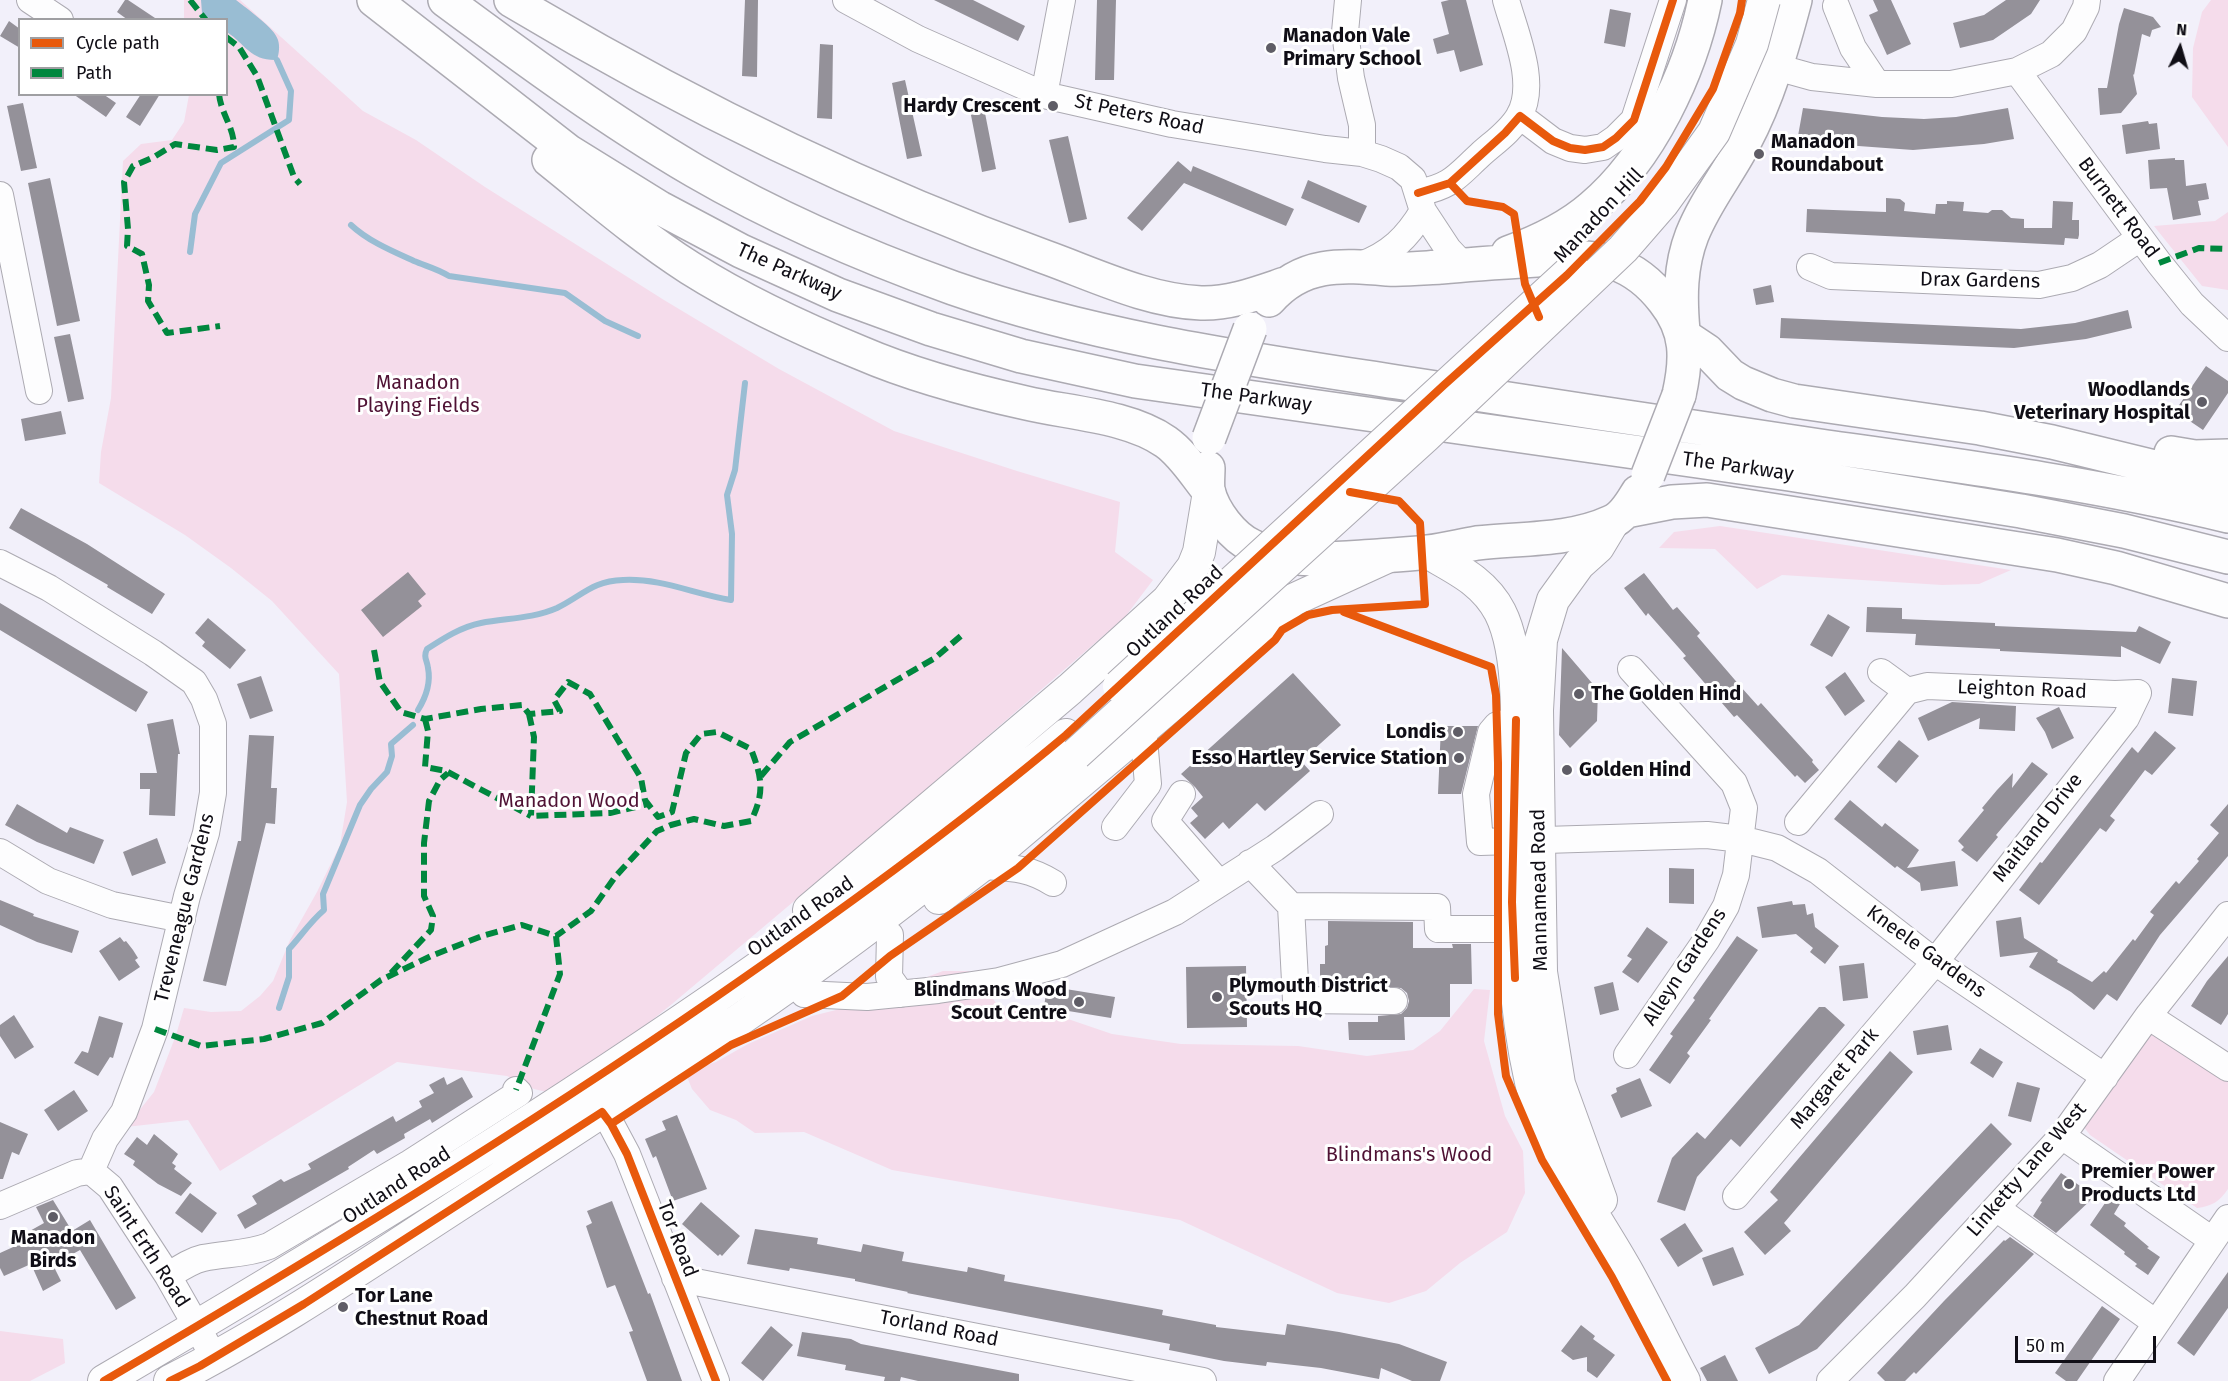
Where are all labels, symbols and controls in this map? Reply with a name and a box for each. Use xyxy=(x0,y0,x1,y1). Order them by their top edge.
legend xyxy=(18,18,228,96)
north arrow xyxy=(2150,18,2210,78)
text: N xyxy=(2175,20,2188,39)
place label: Manadon Vale Primary School xyxy=(1283,24,1421,71)
text: Cycle path xyxy=(76,32,160,54)
marker: Manadon Vale Primary School xyxy=(1264,41,1278,55)
text: Path xyxy=(76,62,112,84)
street label: St Peters Road xyxy=(1072,90,1206,140)
place label: Hardy Crescent xyxy=(903,94,1041,118)
marker: Hardy Crescent xyxy=(1046,99,1060,113)
place label: Manadon Roundabout xyxy=(1771,130,1883,177)
marker: Manadon Roundabout xyxy=(1752,147,1766,161)
street label: Burnett Road xyxy=(2072,153,2164,263)
street label: Manadon Hill xyxy=(1549,164,1649,268)
street label: The Parkway xyxy=(733,238,845,306)
street label: Drax Gardens xyxy=(1920,268,2040,294)
park label: Manadon Playing Fields xyxy=(356,371,480,418)
street label: The Parkway xyxy=(1199,378,1313,418)
place label: Woodlands Veterinary Hospital xyxy=(2014,378,2190,425)
marker: Woodlands Veterinary Hospital xyxy=(2195,395,2209,409)
street label: The Parkway xyxy=(1681,447,1795,487)
street label: Outland Road xyxy=(1121,561,1229,663)
street label: Leighton Road xyxy=(1957,676,2087,704)
place label: The Golden Hind xyxy=(1591,682,1741,706)
marker: The Golden Hind xyxy=(1572,687,1586,701)
place label: Londis xyxy=(1386,720,1446,744)
marker: Londis xyxy=(1451,725,1465,739)
place label: Esso Hartley Service Station xyxy=(1192,746,1447,770)
marker: Esso Hartley Service Station xyxy=(1452,751,1466,765)
place label: Golden Hind xyxy=(1579,758,1691,782)
marker: Golden Hind xyxy=(1560,763,1574,777)
street label: Maitland Drive xyxy=(1988,769,2088,887)
park label: Manadon Wood xyxy=(498,789,640,813)
street label: Mannamead Road xyxy=(1527,808,1553,972)
street label: Treveneague Gardens xyxy=(150,811,220,1005)
street label: Outland Road xyxy=(743,872,859,962)
street label: Kneele Gardens xyxy=(1862,901,1990,1003)
street label: Alleyn Gardens xyxy=(1638,904,1732,1030)
place label: Plymouth District Scouts HQ xyxy=(1229,974,1388,1021)
place label: Blindmans Wood Scout Centre xyxy=(914,978,1067,1025)
marker: Plymouth District Scouts HQ xyxy=(1210,990,1224,1004)
marker: Blindmans Wood Scout Centre xyxy=(1072,995,1086,1009)
street label: Margaret Park xyxy=(1786,1024,1884,1134)
street label: Linketty Lane West xyxy=(1962,1098,2092,1242)
street label: Outland Road xyxy=(338,1142,456,1230)
park label: Blindmans's Wood xyxy=(1326,1143,1492,1167)
place label: Premier Power Products Ltd xyxy=(2081,1160,2215,1207)
marker: Premier Power Products Ltd xyxy=(2062,1177,2076,1191)
street label: Saint Erth Road xyxy=(98,1182,194,1312)
street label: Tor Road xyxy=(651,1197,703,1281)
marker: Manadon Birds xyxy=(46,1210,60,1224)
place label: Manadon Birds xyxy=(11,1226,95,1273)
place label: Tor Lane Chestnut Road xyxy=(355,1284,488,1331)
marker: Tor Lane Chestnut Road xyxy=(336,1300,350,1314)
street label: Torland Road xyxy=(878,1306,1000,1352)
scale bar xyxy=(2018,1324,2159,1362)
text: 50 m xyxy=(2026,1335,2065,1357)

